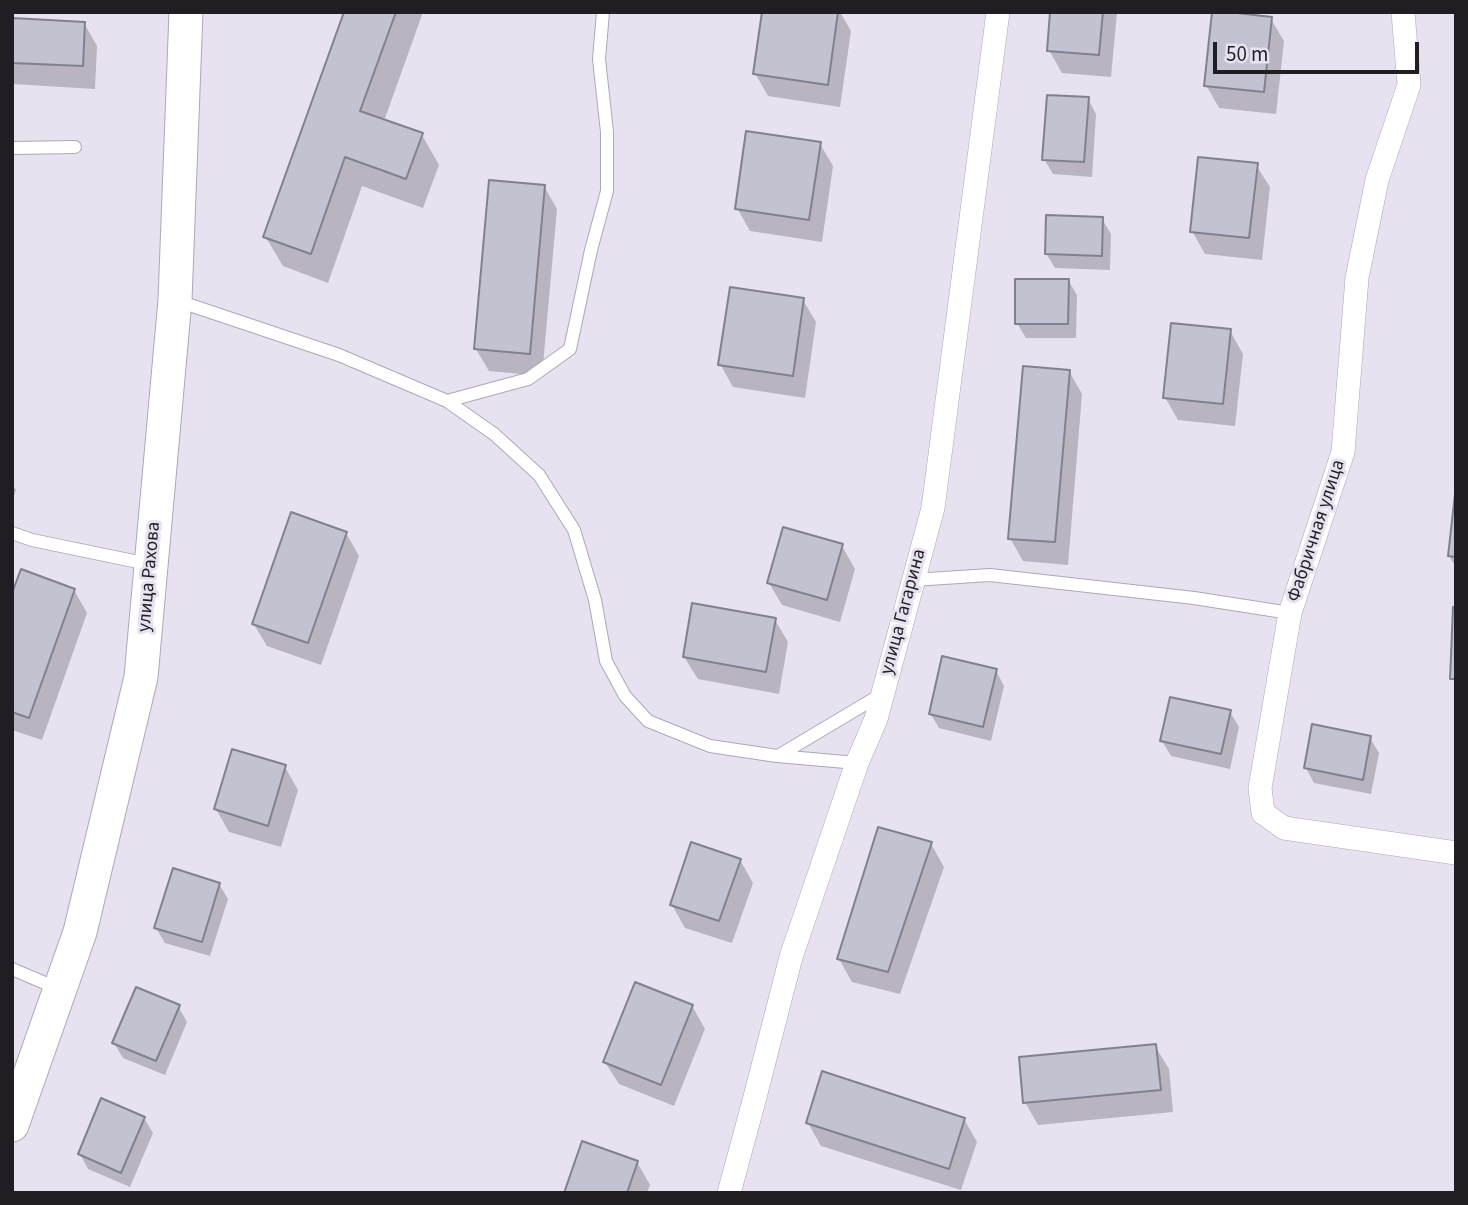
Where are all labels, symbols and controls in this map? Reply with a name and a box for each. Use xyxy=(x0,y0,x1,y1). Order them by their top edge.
scale bar xyxy=(1216,28,1422,72)
text: 50 m xyxy=(1226,39,1268,69)
street label: Фабричная улица xyxy=(1283,457,1351,605)
street label: улица Рахова xyxy=(134,521,166,633)
street label: улица Гагарина xyxy=(876,547,932,677)

